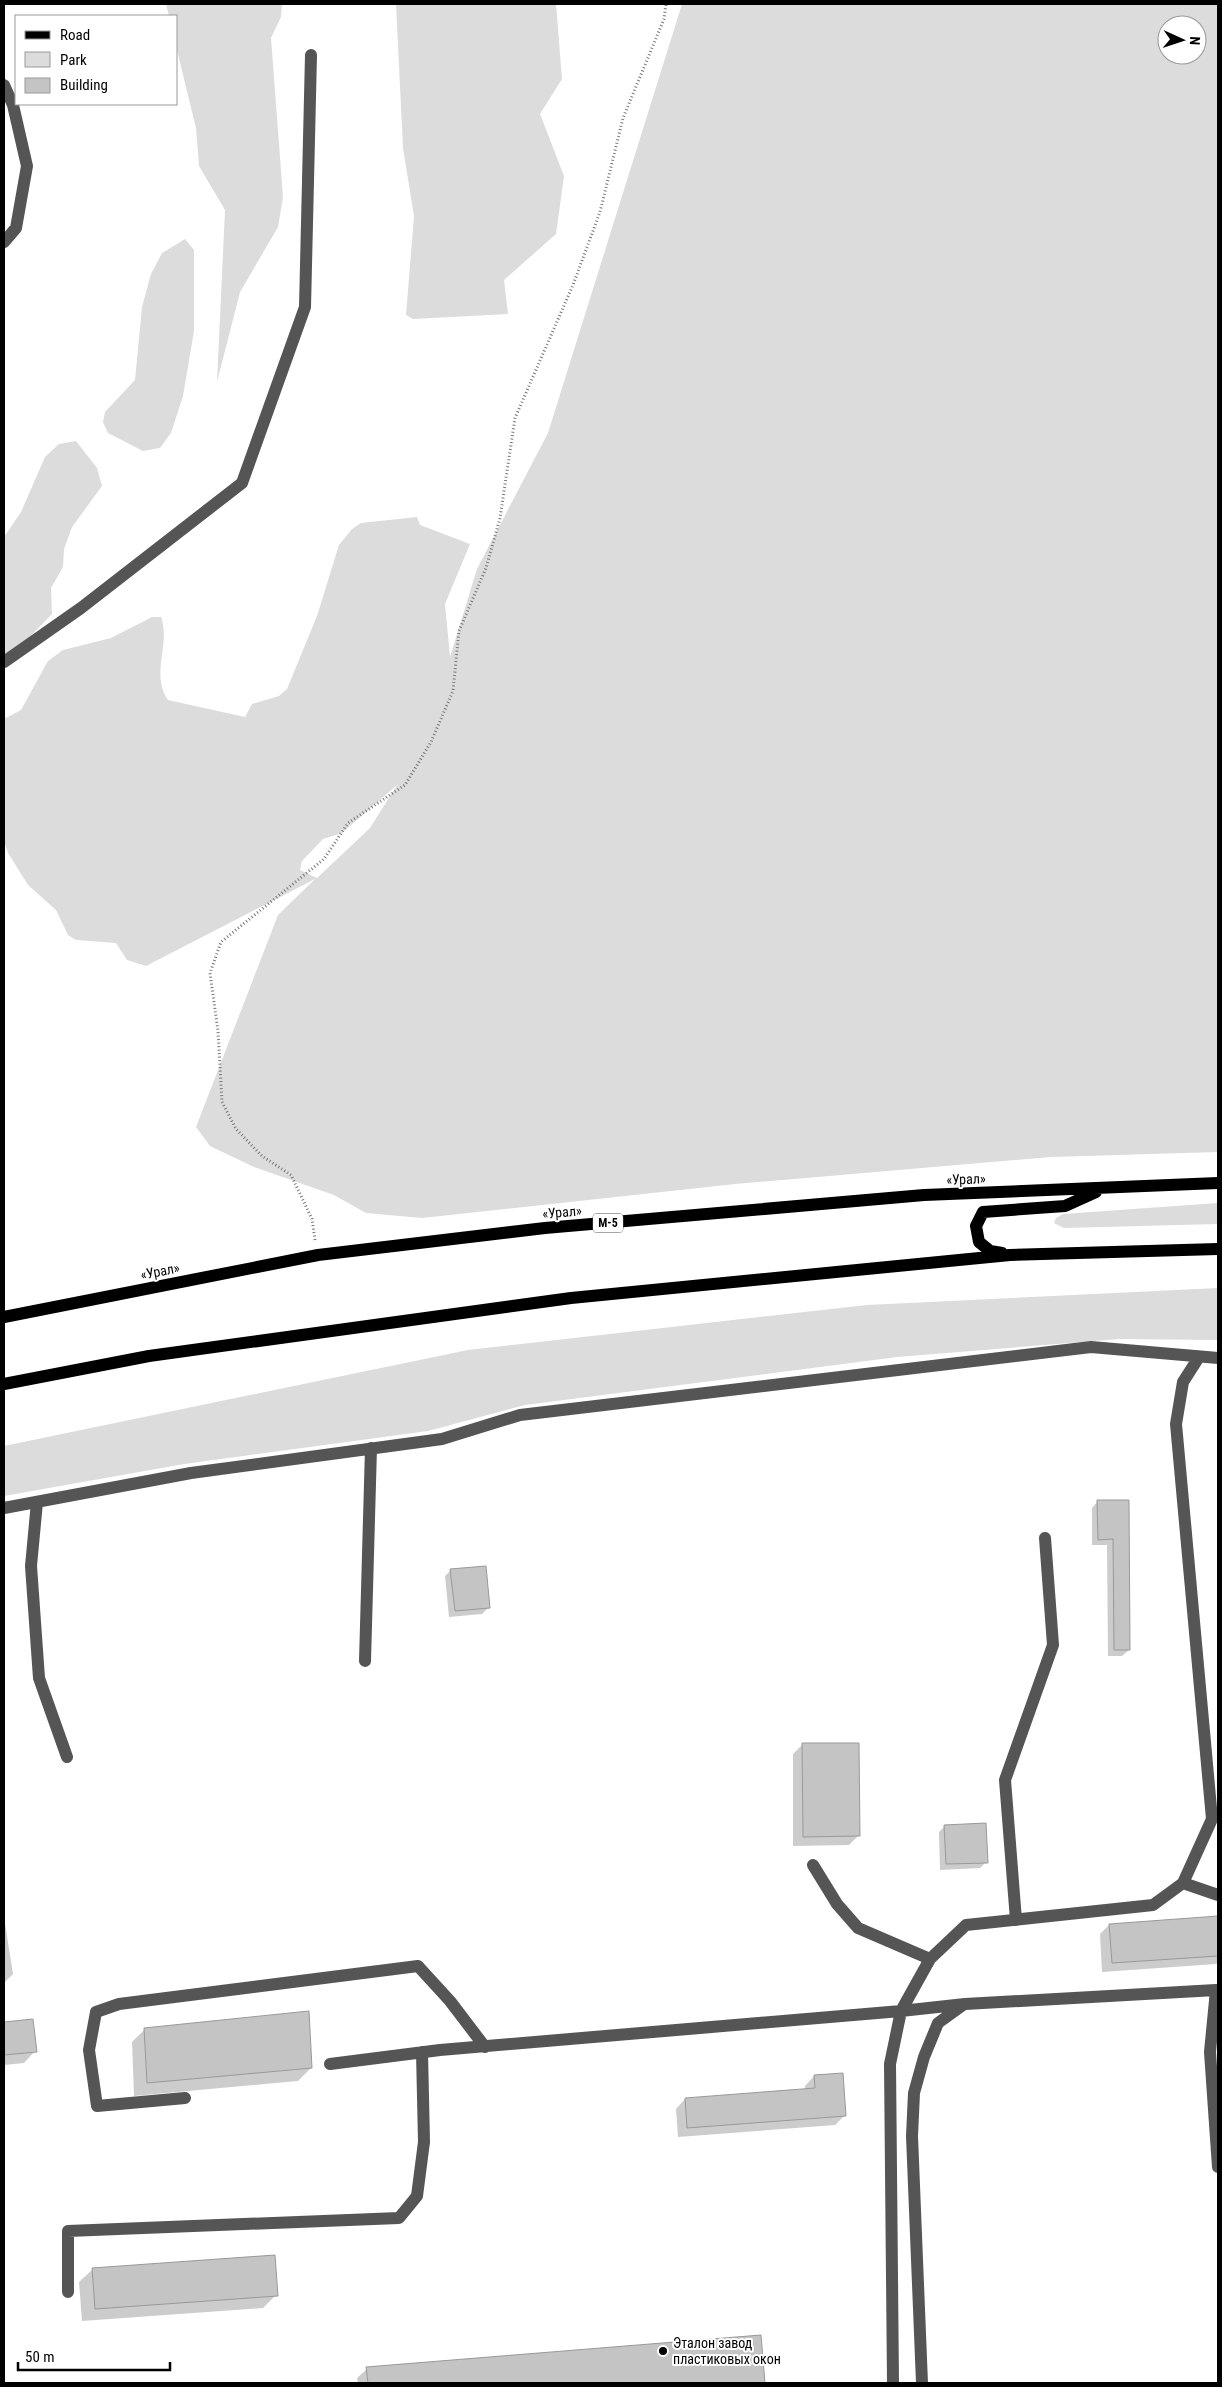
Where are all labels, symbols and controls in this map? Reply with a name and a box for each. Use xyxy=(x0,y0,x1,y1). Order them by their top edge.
legend xyxy=(15,15,178,105)
north arrow xyxy=(1157,15,1207,65)
text: Road xyxy=(60,26,90,44)
text: N xyxy=(1187,36,1203,45)
text: Park xyxy=(60,51,87,69)
text: Building xyxy=(60,76,108,94)
street label: «Урал» xyxy=(946,1170,986,1188)
street label: «Урал» xyxy=(542,1202,582,1222)
road number: М-5 xyxy=(593,1214,623,1232)
street label: «Урал» xyxy=(139,1259,181,1283)
place label: Эталон завод пластиковых окон xyxy=(673,2335,781,2367)
scale bar xyxy=(18,2340,170,2372)
marker: Эталон завод пластиковых окон xyxy=(657,2345,669,2357)
text: 50 m xyxy=(25,2348,55,2366)

